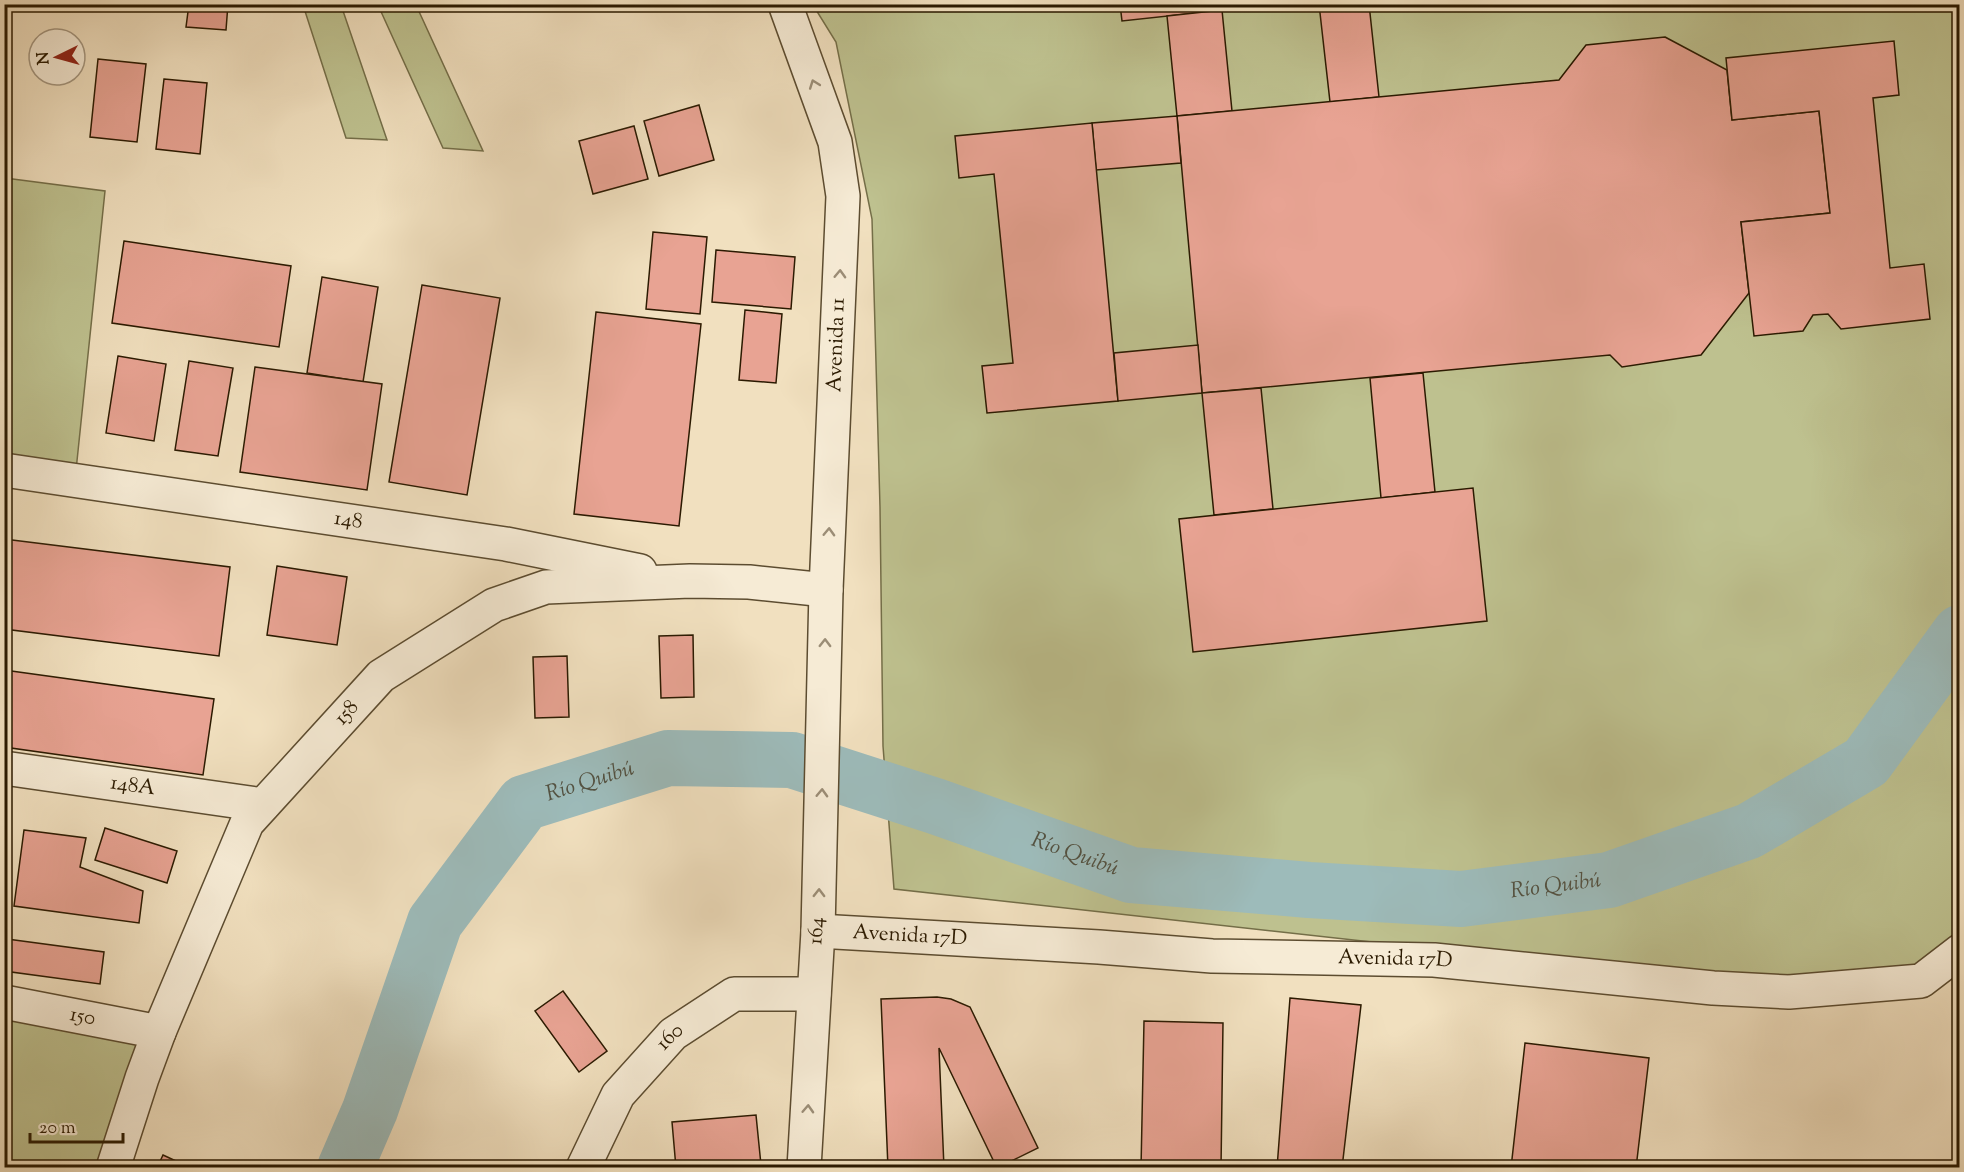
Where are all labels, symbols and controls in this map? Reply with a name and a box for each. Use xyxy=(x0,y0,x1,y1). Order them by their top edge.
north arrow xyxy=(27,27,87,87)
text: N xyxy=(33,51,57,65)
one-way arrow xyxy=(808,79,821,89)
one-way arrow xyxy=(833,270,846,279)
street label: Avenida 11 xyxy=(820,297,854,393)
street label: 148 xyxy=(332,504,364,538)
one-way arrow xyxy=(822,527,835,536)
one-way arrow xyxy=(819,638,831,647)
street label: 158 xyxy=(328,694,367,732)
water label: Río Quibú xyxy=(542,753,639,811)
street label: 148A xyxy=(108,768,157,804)
one-way arrow xyxy=(815,789,828,798)
water label: Río Quibú xyxy=(1027,825,1123,886)
water label: Río Quibú xyxy=(1509,865,1603,908)
one-way arrow xyxy=(813,889,825,898)
street label: 164 xyxy=(801,916,833,946)
street label: Avenida 17D xyxy=(852,918,968,954)
street label: Avenida 17D xyxy=(1338,943,1454,977)
street label: 150 xyxy=(67,1000,98,1034)
street label: 160 xyxy=(650,1016,690,1058)
one-way arrow xyxy=(801,1105,814,1114)
scale bar xyxy=(30,1106,123,1144)
text: 20 m xyxy=(39,1116,76,1142)

